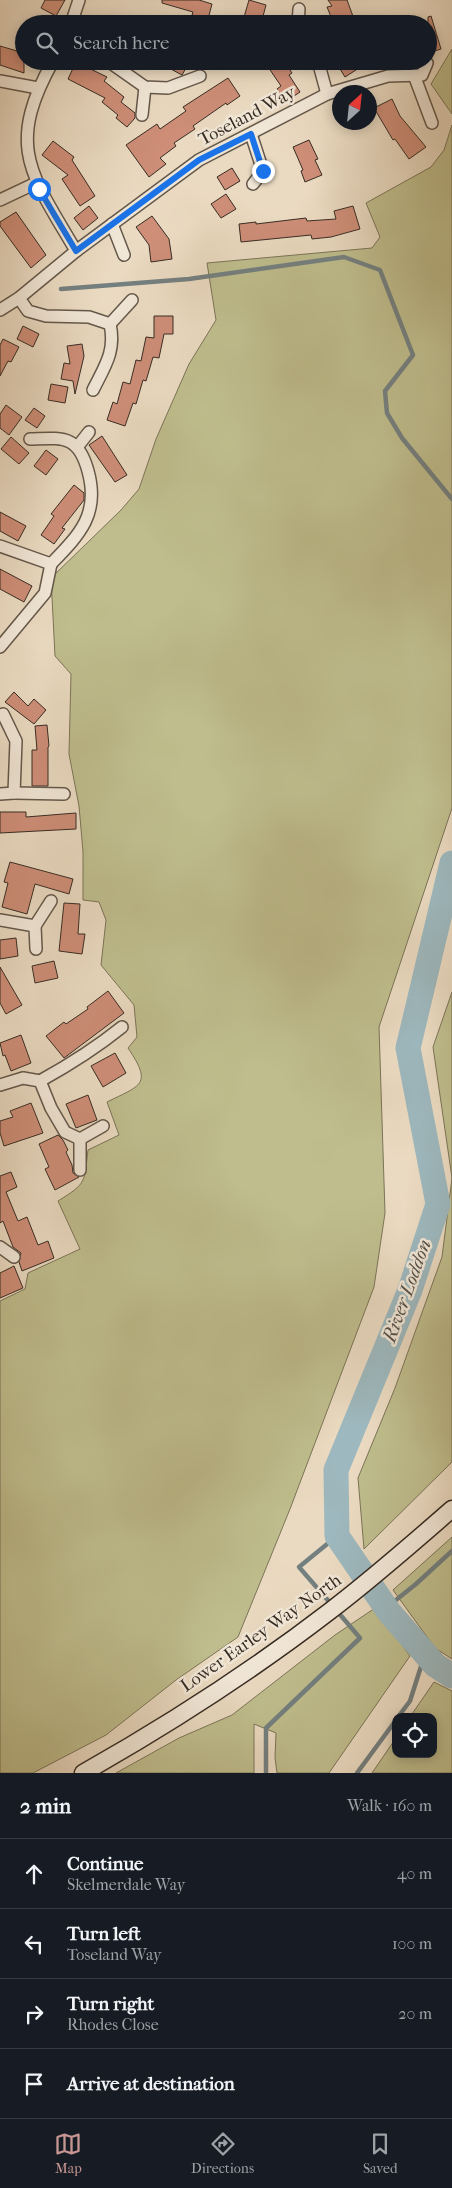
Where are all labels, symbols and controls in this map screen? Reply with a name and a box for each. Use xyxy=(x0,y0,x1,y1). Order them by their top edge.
search box xyxy=(15,15,437,70)
icon: search xyxy=(33,29,61,57)
text: Search here xyxy=(73,32,169,54)
street label: Toseland Way xyxy=(195,81,300,150)
north arrow xyxy=(332,85,377,130)
route end xyxy=(252,160,275,183)
route start xyxy=(28,178,51,201)
water label: River Loddon xyxy=(378,1237,436,1347)
street label: Lower Earley Way North xyxy=(177,1569,345,1697)
map controls xyxy=(392,1713,437,1758)
button: locate xyxy=(392,1713,437,1758)
text: 2 min xyxy=(20,1794,71,1818)
text: Walk · 160 m xyxy=(347,1796,432,1815)
text: Continue xyxy=(67,1853,143,1875)
icon: ahead xyxy=(20,1860,48,1888)
text: 40 m xyxy=(397,1864,432,1883)
text: Skelmerdale Way xyxy=(67,1875,185,1894)
text: Turn left xyxy=(67,1923,141,1945)
icon: left xyxy=(20,1930,48,1958)
text: 100 m xyxy=(392,1934,432,1953)
text: Toseland Way xyxy=(67,1945,162,1964)
text: Turn right xyxy=(67,1993,154,2015)
icon: right xyxy=(20,2000,48,2028)
text: 20 m xyxy=(398,2004,432,2023)
text: Rhodes Close xyxy=(67,2015,159,2034)
icon: arrive xyxy=(20,2070,48,2098)
text: Arrive at destination xyxy=(67,2073,235,2095)
tab: Map xyxy=(54,2130,82,2177)
tab: Directions xyxy=(191,2130,254,2177)
tab: Saved xyxy=(363,2130,398,2177)

